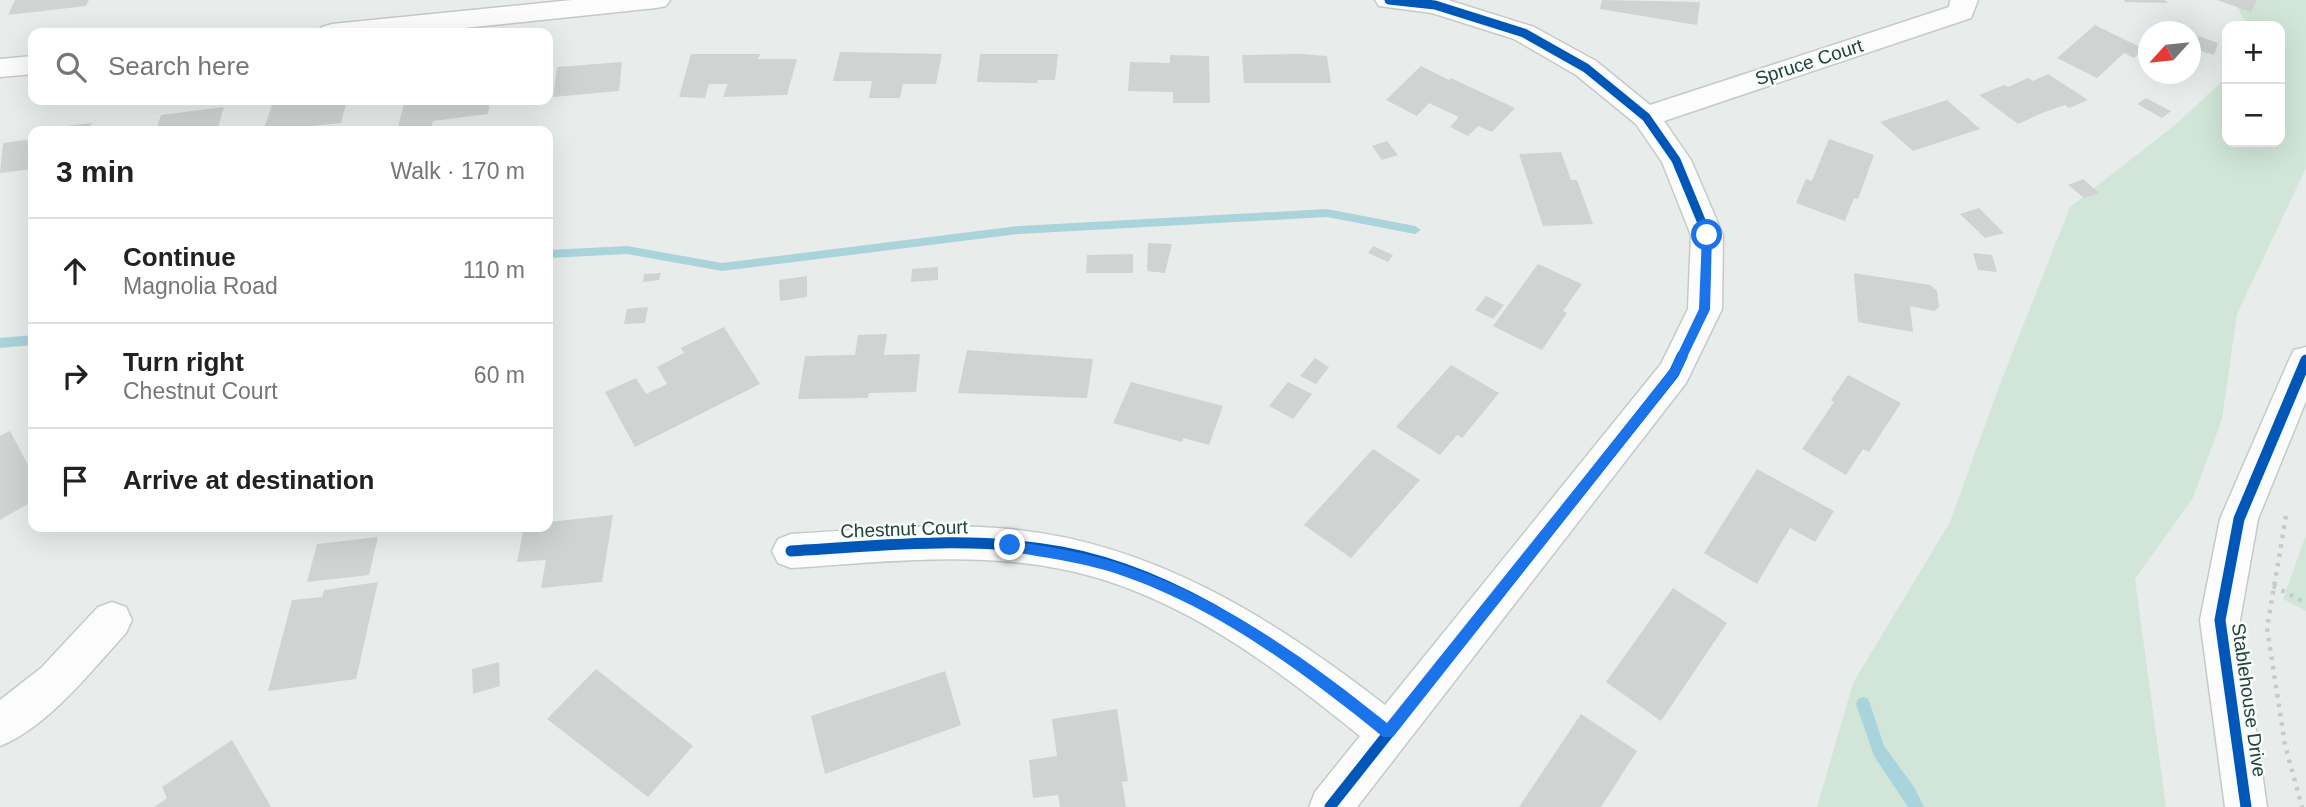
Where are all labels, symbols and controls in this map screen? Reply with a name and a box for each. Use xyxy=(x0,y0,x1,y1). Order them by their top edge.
north arrow xyxy=(2138,21,2201,84)
map controls xyxy=(2222,21,2285,147)
button: + xyxy=(2222,21,2285,84)
search box xyxy=(28,28,553,105)
street label: Spruce Court xyxy=(1753,34,1866,89)
icon: search xyxy=(52,48,90,86)
text: Search here xyxy=(108,51,250,81)
button: − xyxy=(2222,84,2285,147)
text: 3 min xyxy=(56,155,134,188)
text: Walk · 170 m xyxy=(390,158,525,184)
route start xyxy=(1691,219,1722,250)
text: Continue xyxy=(123,242,236,272)
icon: ahead xyxy=(56,252,94,290)
text: 110 m xyxy=(463,257,525,283)
text: Magnolia Road xyxy=(123,273,278,299)
text: Turn right xyxy=(123,347,244,377)
icon: right xyxy=(56,357,94,395)
text: 60 m xyxy=(474,362,525,388)
text: Chestnut Court xyxy=(123,378,278,404)
icon: arrive xyxy=(56,462,94,500)
text: Arrive at destination xyxy=(123,465,374,495)
street label: Chestnut Court xyxy=(840,516,969,542)
route end xyxy=(994,529,1025,560)
street label: Stablehouse Drive xyxy=(2228,622,2270,778)

